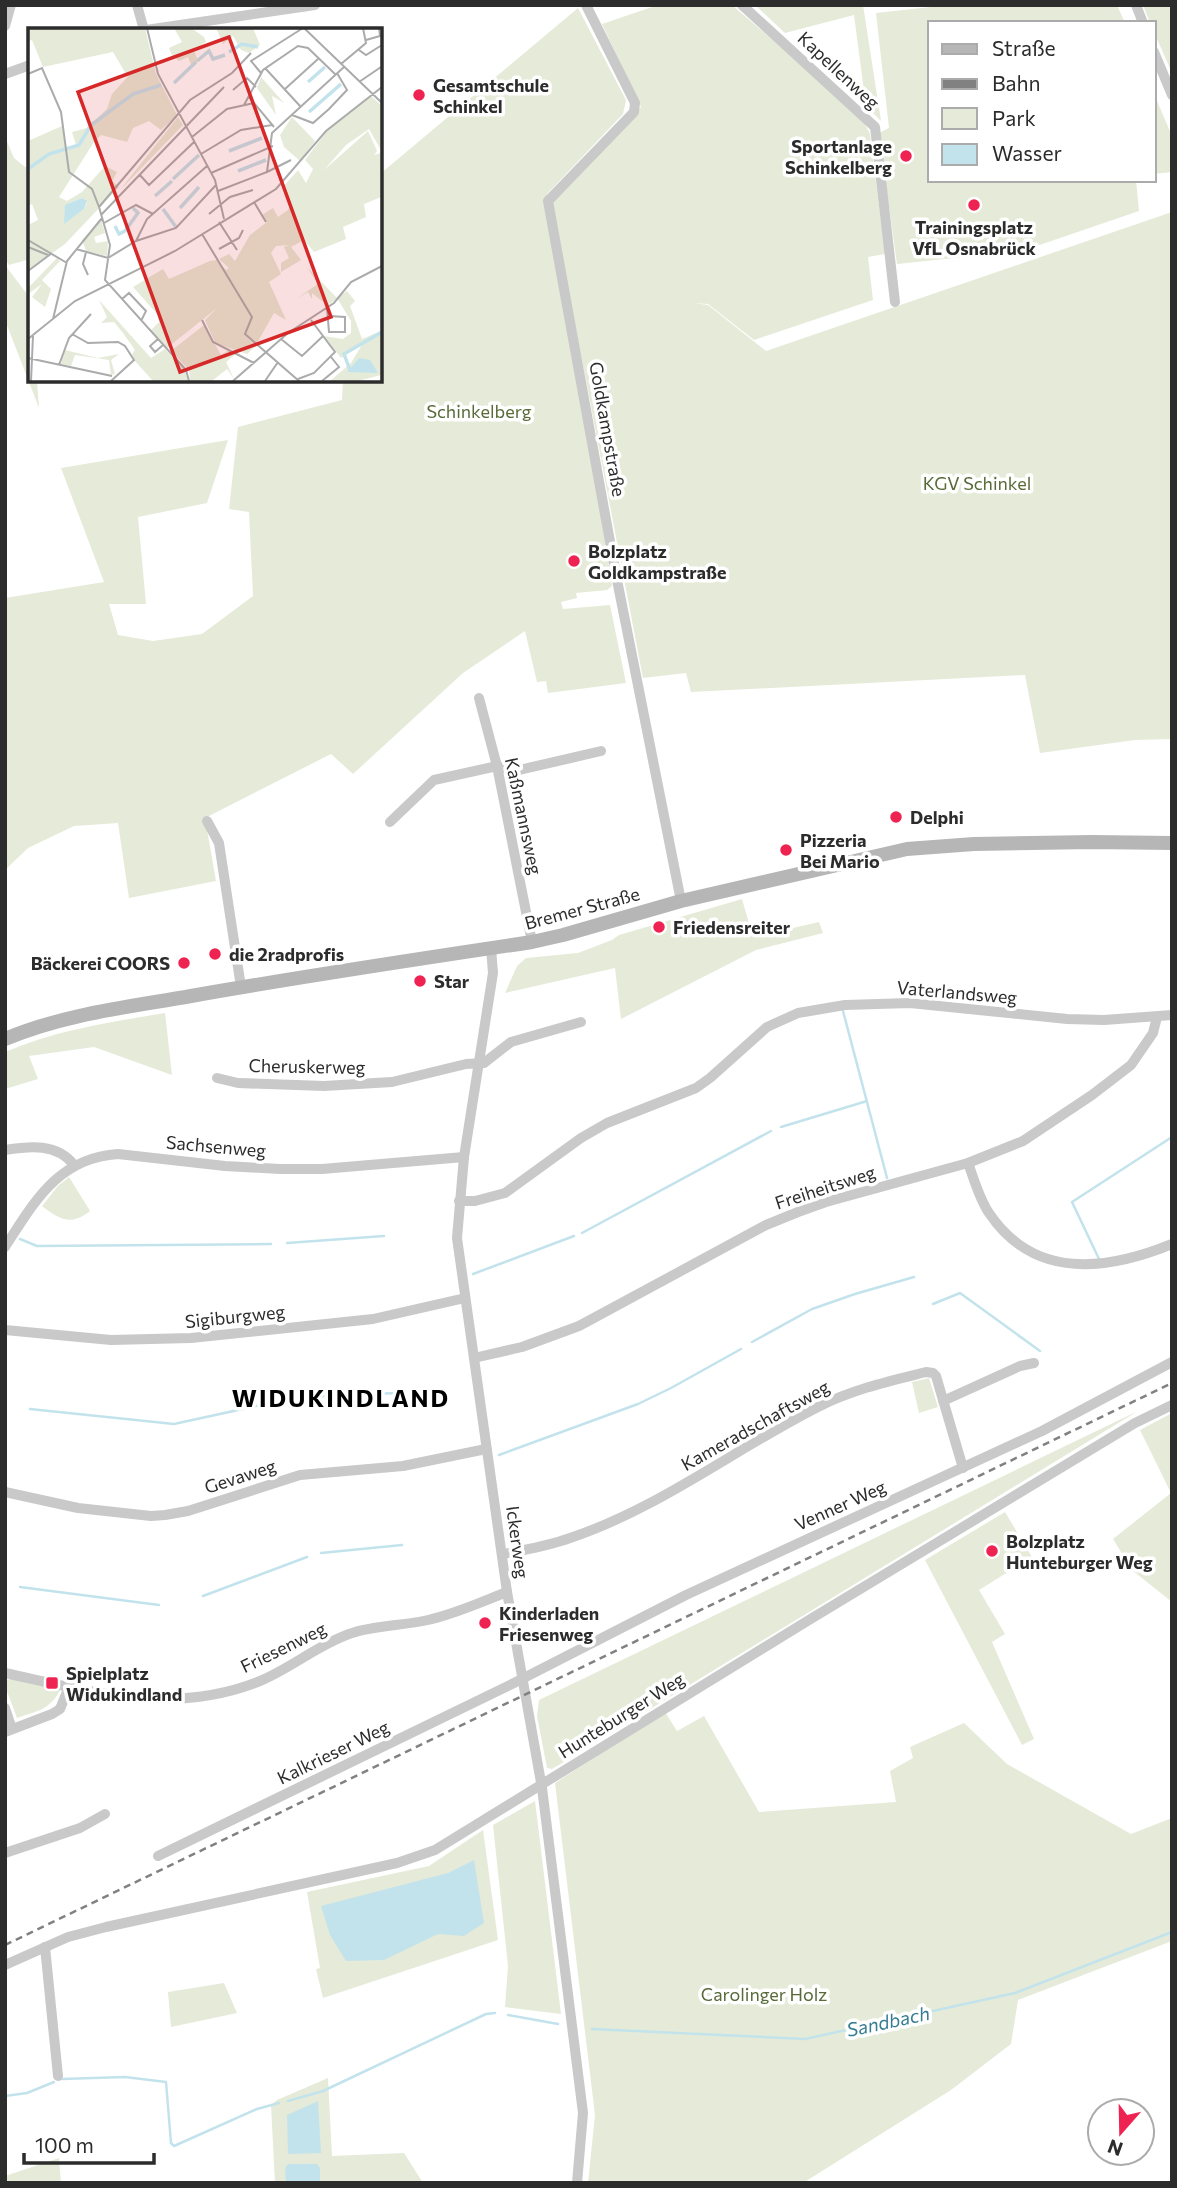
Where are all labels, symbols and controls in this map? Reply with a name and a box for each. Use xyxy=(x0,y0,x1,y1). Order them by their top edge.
legend xyxy=(928,21,1156,182)
street label: Kapellenweg xyxy=(794,27,885,114)
inset map xyxy=(28,28,382,382)
text: Straße xyxy=(992,35,1056,60)
text: Bahn xyxy=(992,70,1041,95)
place label: Gesamtschule Schinkel xyxy=(433,74,549,117)
marker: Gesamtschule Schinkel xyxy=(411,87,427,103)
text: Park xyxy=(992,105,1036,130)
place label: Sportanlage Schinkelberg xyxy=(785,135,892,178)
text: Wasser xyxy=(992,140,1062,165)
marker: Sportanlage Schinkelberg xyxy=(898,148,914,164)
marker: Trainingsplatz VfL Osnabrück xyxy=(966,197,982,213)
place label: Trainingsplatz VfL Osnabrück xyxy=(912,216,1036,259)
street label: Goldkampstraße xyxy=(585,360,631,498)
park label: Schinkelberg xyxy=(426,400,532,422)
park label: KGV Schinkel xyxy=(923,472,1031,494)
place label: Bolzplatz Goldkampstraße xyxy=(588,540,726,583)
marker: Bolzplatz Goldkampstraße xyxy=(566,553,582,569)
street label: Kaßmannsweg xyxy=(501,755,547,877)
place label: Delphi xyxy=(910,806,964,828)
marker: Delphi xyxy=(888,809,904,825)
place label: Pizzeria Bei Mario xyxy=(800,829,880,872)
marker: Pizzeria Bei Mario xyxy=(778,842,794,858)
street label: Bremer Straße xyxy=(522,882,642,934)
place label: Friedensreiter xyxy=(673,916,791,938)
marker: Friedensreiter xyxy=(651,919,667,935)
place label: die 2radprofis xyxy=(229,943,344,965)
marker: die 2radprofis xyxy=(207,946,223,962)
place label: Bäckerei COORS xyxy=(31,952,170,974)
marker: Bäckerei COORS xyxy=(176,955,192,971)
place label: Star xyxy=(434,970,470,992)
marker: Star xyxy=(412,973,428,989)
street label: Vaterlandsweg xyxy=(896,976,1018,1008)
street label: Cheruskerweg xyxy=(248,1054,366,1078)
street label: Sachsenweg xyxy=(165,1131,267,1161)
street label: Freiheitsweg xyxy=(772,1160,878,1214)
street label: Sigiburgweg xyxy=(184,1300,286,1332)
street label: Kameradschaftsweg xyxy=(677,1375,833,1475)
district label: WIDUKINDLAND xyxy=(232,1383,450,1412)
street label: Gevaweg xyxy=(201,1454,279,1498)
street label: Venner Weg xyxy=(791,1475,889,1535)
street label: Ickerweg xyxy=(502,1504,534,1580)
place label: Bolzplatz Hunteburger Weg xyxy=(1006,1530,1153,1573)
marker: Bolzplatz Hunteburger Weg xyxy=(984,1543,1000,1559)
place label: Kinderladen Friesenweg xyxy=(499,1602,599,1645)
marker: Kinderladen Friesenweg xyxy=(477,1615,493,1631)
street label: Friesenweg xyxy=(237,1617,330,1677)
place label: Spielplatz Widukindland xyxy=(66,1662,182,1705)
street label: Hunteburger Weg xyxy=(554,1667,688,1763)
marker: Spielplatz Widukindland xyxy=(44,1675,60,1691)
street label: Kalkrieser Weg xyxy=(273,1715,393,1789)
park label: Carolinger Holz xyxy=(701,1983,827,2005)
water label: Sandbach xyxy=(844,2001,932,2041)
north arrow xyxy=(1086,2097,1156,2167)
scale bar xyxy=(24,2122,154,2166)
text: 100 m xyxy=(35,2132,94,2157)
text: N xyxy=(1104,2135,1126,2162)

